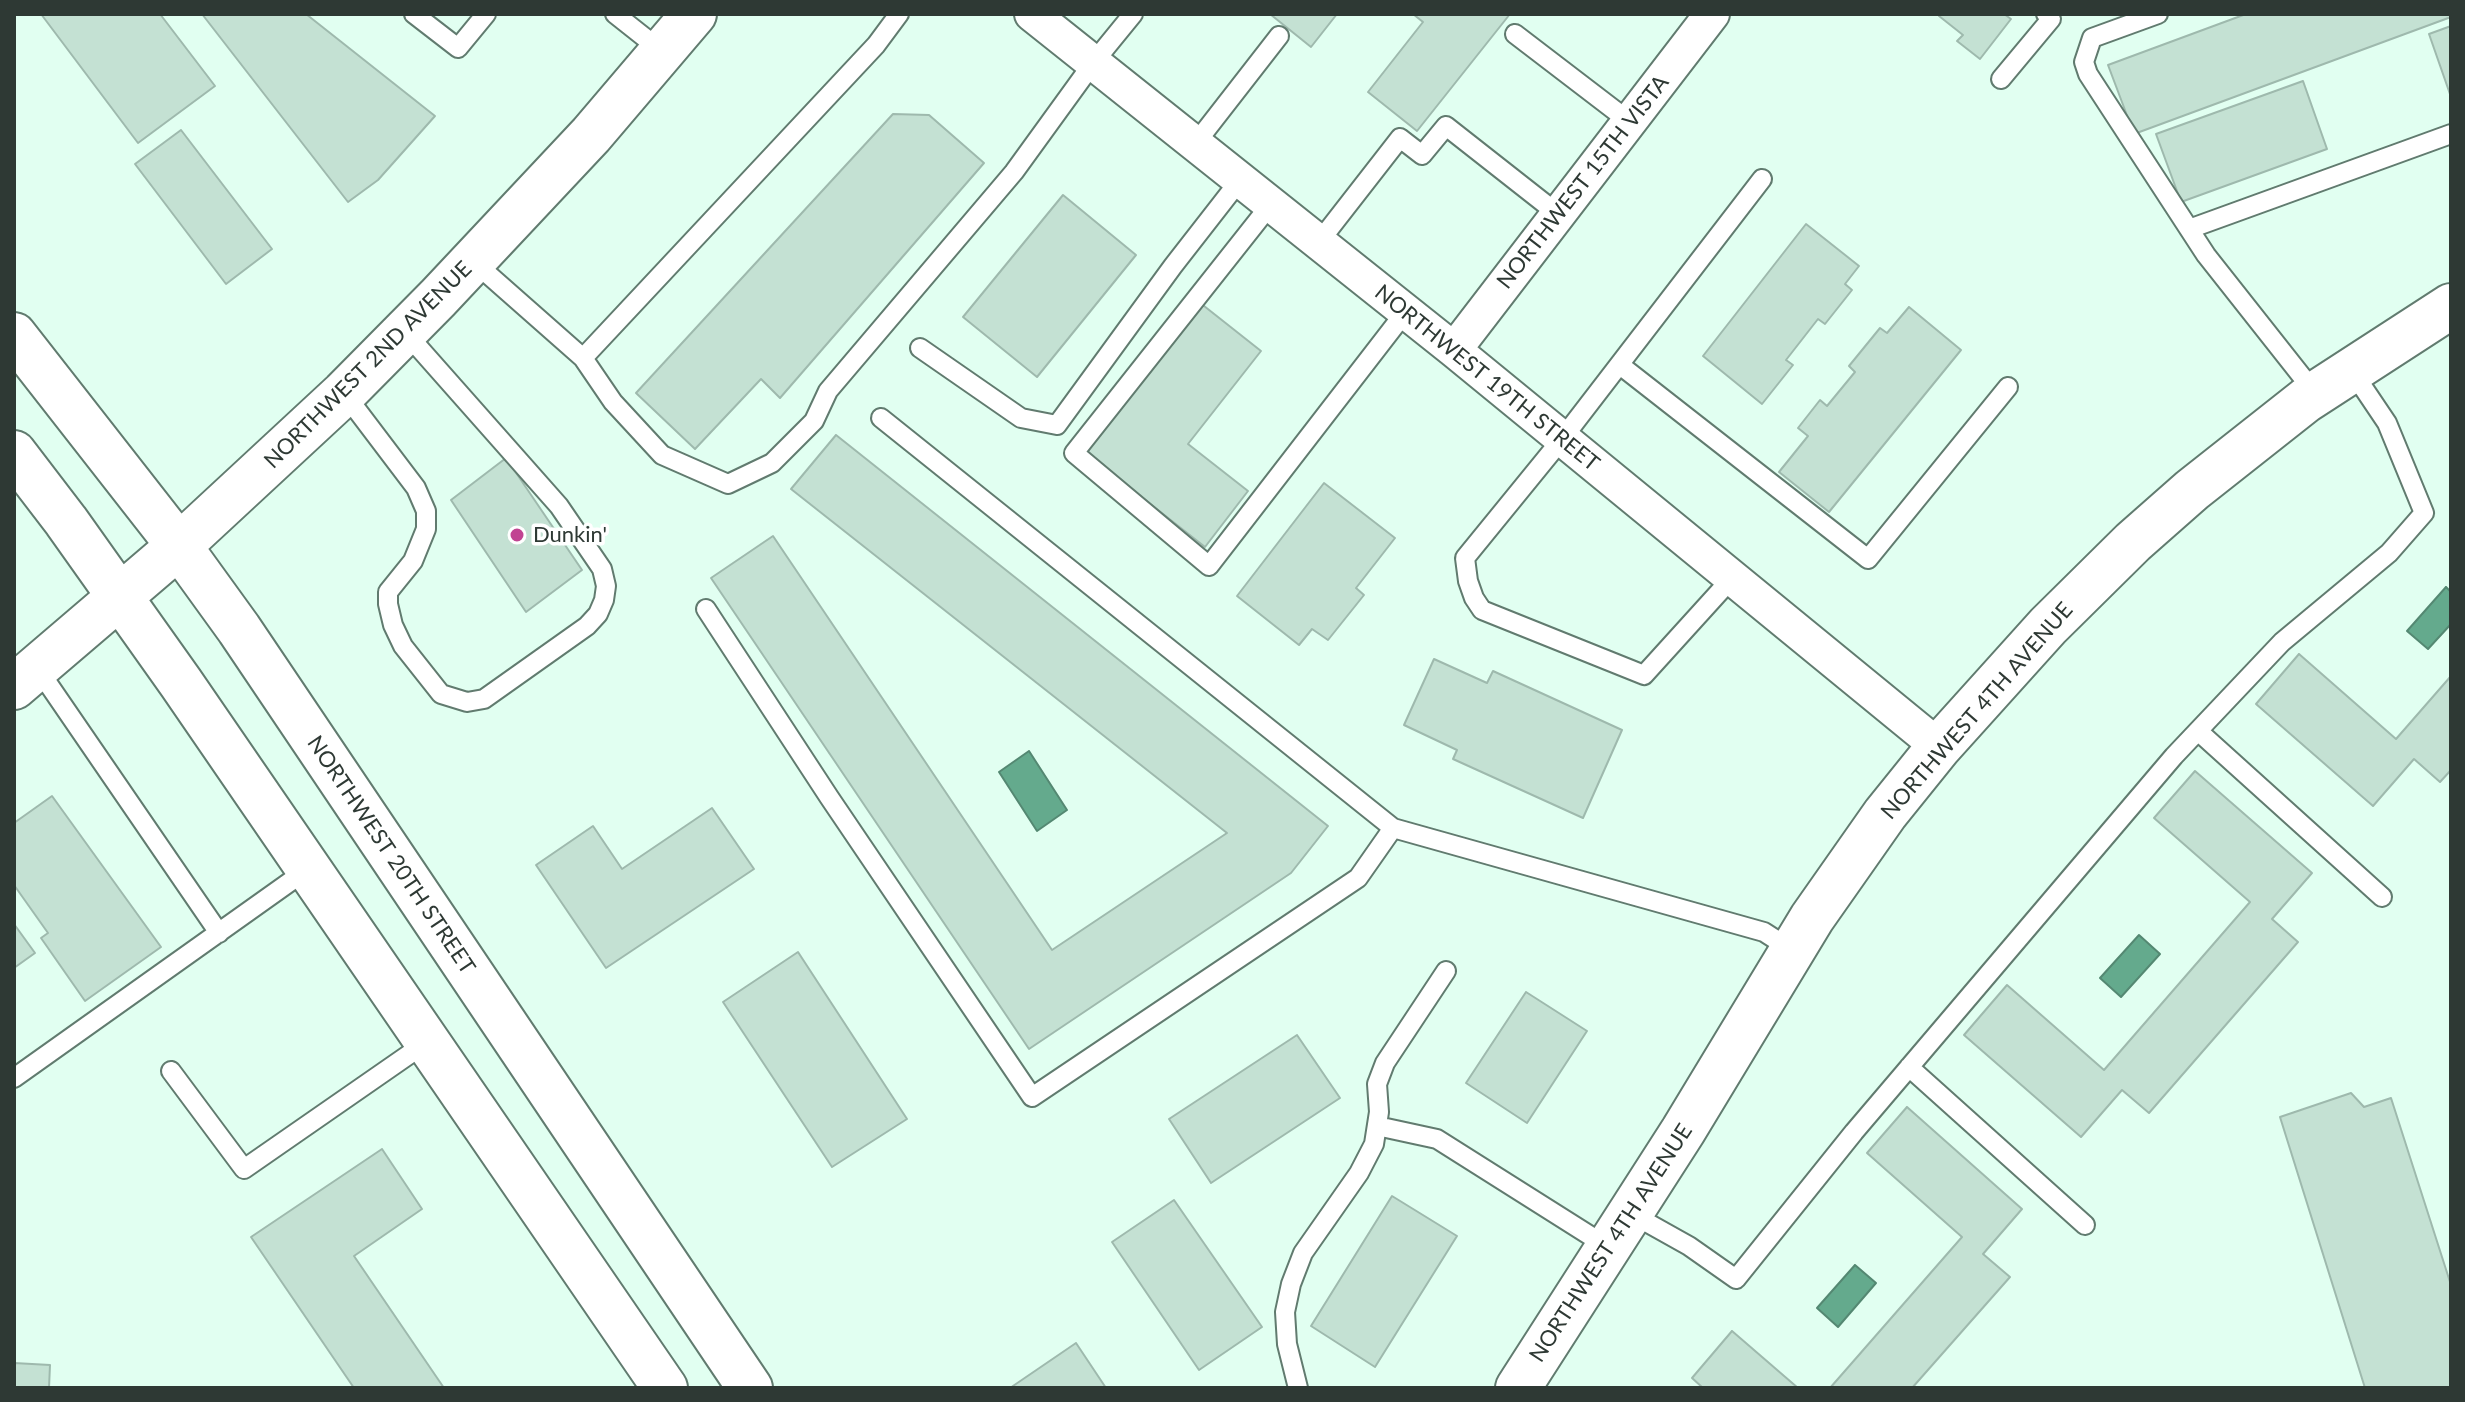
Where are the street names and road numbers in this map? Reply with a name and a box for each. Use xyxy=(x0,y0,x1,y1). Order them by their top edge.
street label: NORTHWEST 15TH VISTA xyxy=(1491,70,1675,294)
street label: NORTHWEST 2ND AVENUE xyxy=(259,256,477,474)
street label: NORTHWEST 19TH STREET xyxy=(1369,279,1605,477)
street label: NORTHWEST 4TH AVENUE xyxy=(1876,597,2078,825)
street label: NORTHWEST 20TH STREET xyxy=(301,731,481,979)
street label: NORTHWEST 4TH AVENUE xyxy=(1524,1119,1698,1367)

